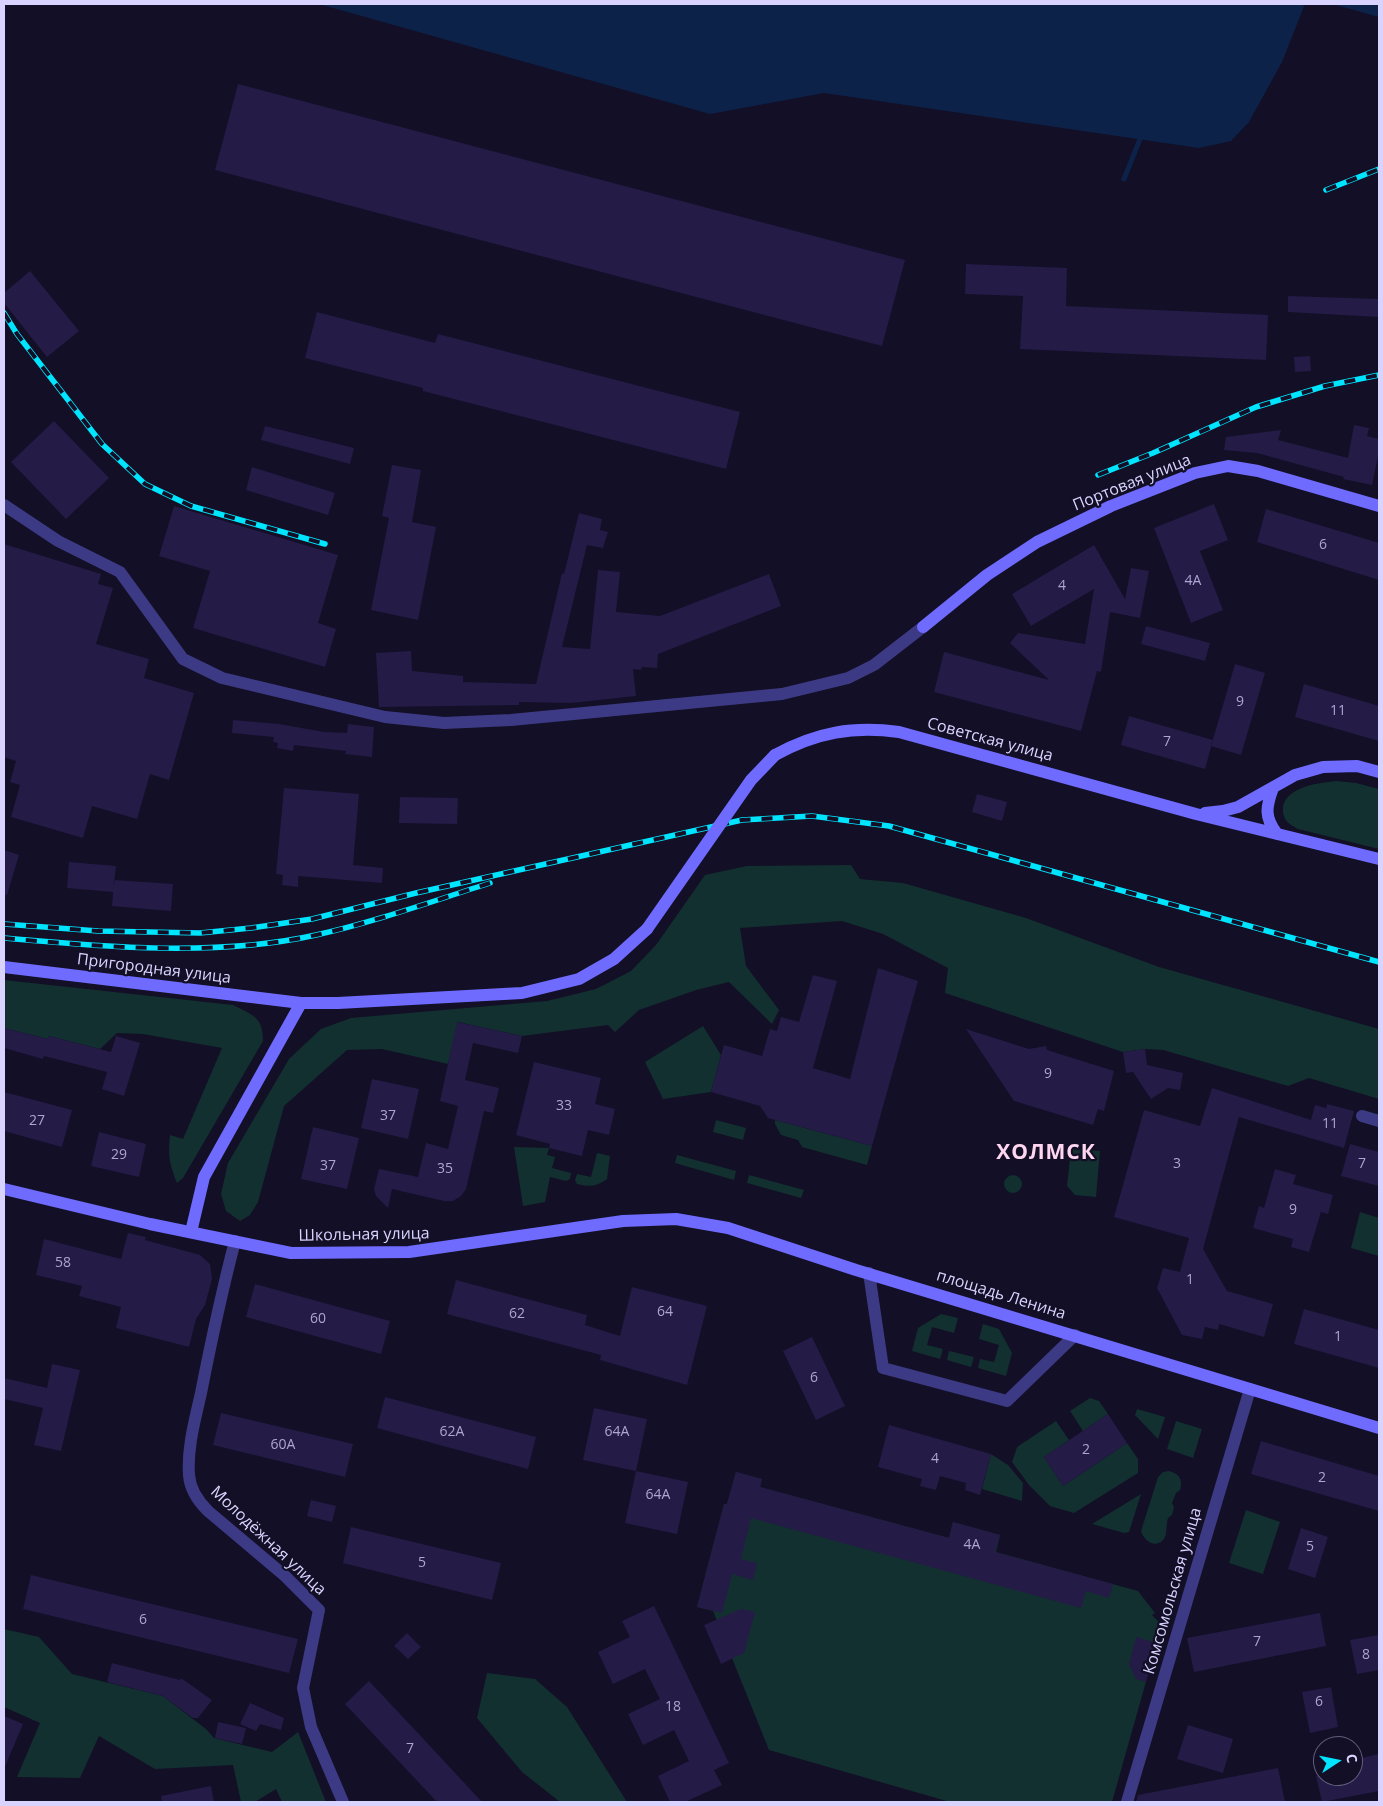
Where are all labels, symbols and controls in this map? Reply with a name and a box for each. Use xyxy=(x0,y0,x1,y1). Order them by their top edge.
street label: Портовая улица xyxy=(1070,451,1194,515)
house number: 6 xyxy=(1319,537,1327,553)
house number: 4А xyxy=(1185,573,1201,589)
house number: 4 xyxy=(1058,578,1066,594)
house number: 9 xyxy=(1236,694,1244,710)
house number: 11 xyxy=(1330,703,1346,719)
street label: Советская улица xyxy=(925,714,1055,766)
house number: 7 xyxy=(1163,734,1171,750)
street label: Пригородная улица xyxy=(76,950,232,988)
house number: 9 xyxy=(1044,1066,1052,1082)
house number: 33 xyxy=(556,1098,572,1114)
house number: 37 xyxy=(380,1108,396,1124)
house number: 27 xyxy=(29,1113,45,1129)
house number: 11 xyxy=(1322,1116,1338,1132)
district label: ХОЛМСК xyxy=(995,1140,1097,1166)
house number: 29 xyxy=(111,1147,127,1163)
house number: 3 xyxy=(1173,1156,1181,1172)
house number: 7 xyxy=(1358,1156,1366,1172)
house number: 37 xyxy=(320,1158,336,1174)
house number: 35 xyxy=(437,1161,453,1177)
house number: 9 xyxy=(1289,1202,1297,1218)
street label: Школьная улица xyxy=(298,1224,430,1246)
house number: 58 xyxy=(55,1255,71,1271)
street label: площадь Ленина xyxy=(934,1266,1068,1324)
house number: 1 xyxy=(1186,1272,1194,1288)
house number: 64 xyxy=(657,1304,673,1320)
house number: 62 xyxy=(509,1306,525,1322)
house number: 60 xyxy=(310,1311,326,1327)
house number: 1 xyxy=(1334,1329,1342,1345)
house number: 6 xyxy=(810,1370,818,1386)
house number: 62А xyxy=(440,1424,464,1440)
house number: 64А xyxy=(605,1424,629,1440)
house number: 60А xyxy=(271,1437,295,1453)
house number: 2 xyxy=(1082,1442,1090,1458)
house number: 4 xyxy=(931,1451,939,1467)
house number: 2 xyxy=(1318,1470,1326,1486)
street label: Молодёжная улица xyxy=(206,1482,330,1600)
house number: 64А xyxy=(646,1487,670,1503)
street label: Комсомольская улица xyxy=(1140,1505,1206,1677)
house number: 4А xyxy=(964,1537,980,1553)
house number: 5 xyxy=(1306,1539,1314,1555)
house number: 5 xyxy=(418,1555,426,1571)
house number: 6 xyxy=(139,1612,147,1628)
house number: 7 xyxy=(1253,1634,1261,1650)
house number: 8 xyxy=(1362,1647,1370,1663)
house number: 6 xyxy=(1315,1694,1323,1710)
house number: 18 xyxy=(665,1699,681,1715)
north arrow xyxy=(1313,1736,1363,1786)
house number: 7 xyxy=(406,1741,414,1757)
text: С xyxy=(1342,1752,1362,1764)

